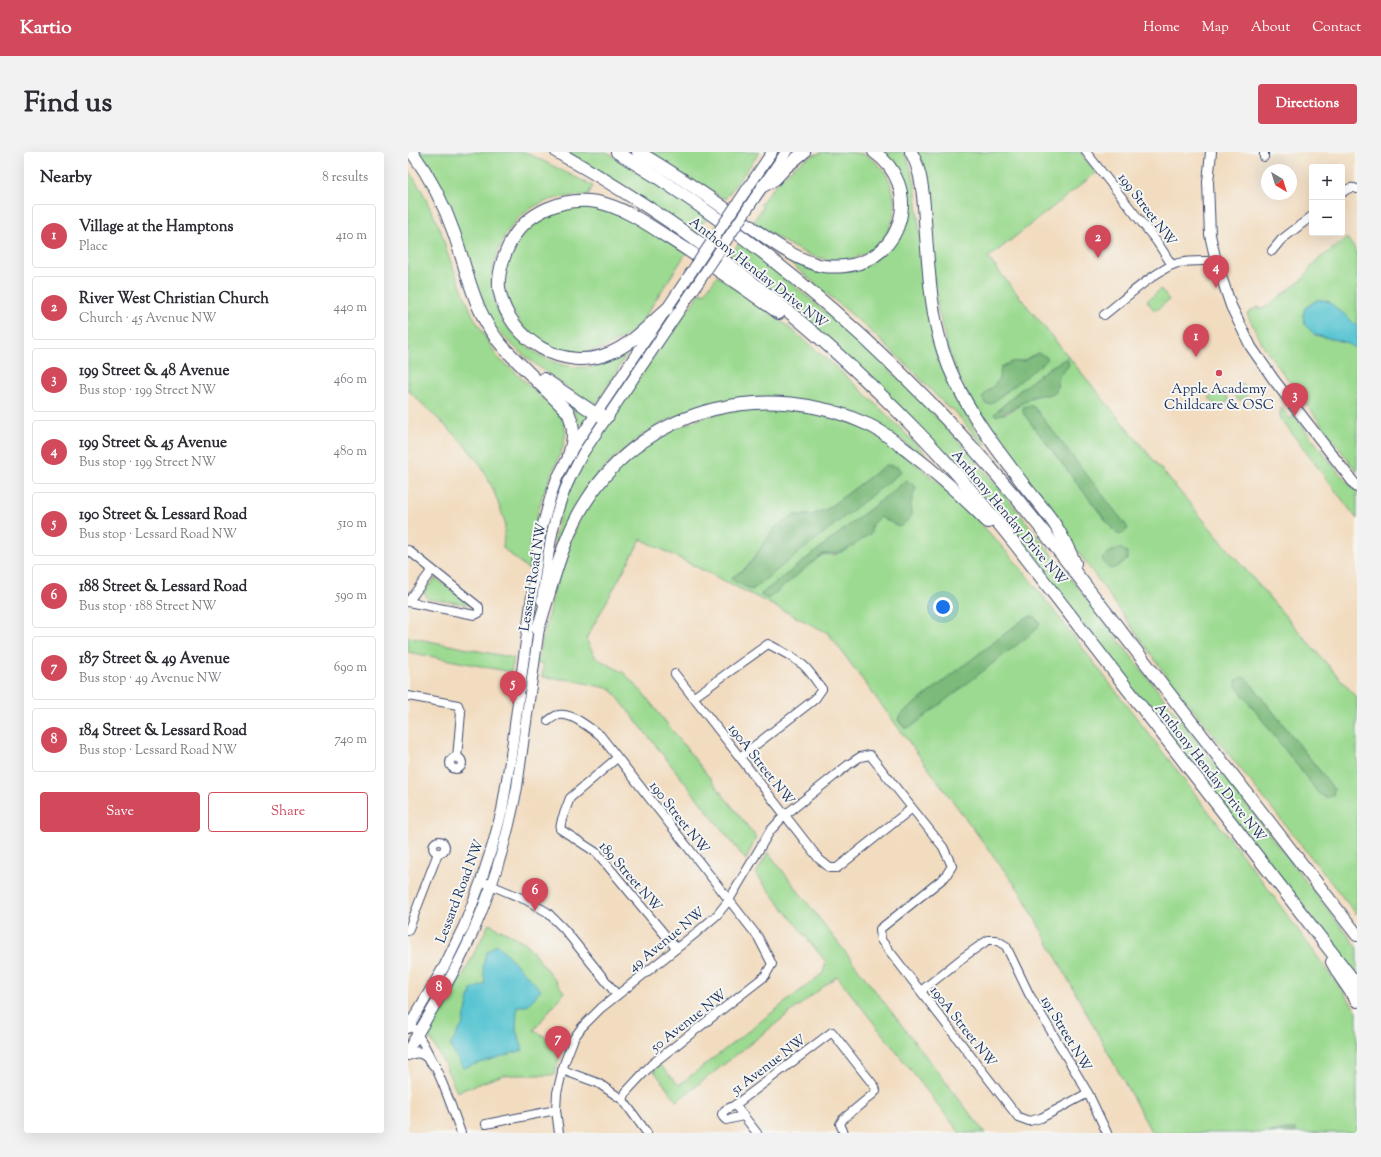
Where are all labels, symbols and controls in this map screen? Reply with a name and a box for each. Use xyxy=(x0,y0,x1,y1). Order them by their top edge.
text: Kartio xyxy=(20,15,72,42)
text: Home xyxy=(1143,18,1180,38)
text: Map xyxy=(1202,18,1229,38)
text: About xyxy=(1251,18,1290,38)
text: Contact xyxy=(1312,18,1361,38)
text: Find us xyxy=(24,84,112,124)
button: Directions xyxy=(1258,84,1357,124)
north arrow xyxy=(1261,164,1297,200)
map controls xyxy=(1309,164,1345,236)
button: + xyxy=(1309,164,1345,200)
text: Nearby xyxy=(40,166,92,190)
text: 8 results xyxy=(322,169,368,187)
street label: 199 Street NW xyxy=(1112,169,1181,251)
button: − xyxy=(1309,200,1345,236)
street label: Anthony Henday Drive NW xyxy=(684,213,832,334)
text: Village at the Hamptons xyxy=(79,217,233,238)
pin: 2 xyxy=(1085,225,1111,258)
text: 1 xyxy=(52,227,56,245)
text: 410 m xyxy=(336,227,367,245)
text: Place xyxy=(79,238,108,256)
pin: 4 xyxy=(1203,255,1229,288)
text: River West Christian Church xyxy=(79,289,269,310)
text: 2 xyxy=(51,299,57,317)
text: 440 m xyxy=(334,299,367,317)
text: Church · 45 Avenue NW xyxy=(79,310,216,328)
pin: 1 xyxy=(1183,324,1209,357)
text: 199 Street & 48 Avenue xyxy=(79,361,229,382)
marker: Apple Academy Childcare & OSC xyxy=(1214,368,1224,378)
text: 3 xyxy=(51,371,57,389)
text: 460 m xyxy=(334,371,367,389)
place label: Apple Academy Childcare & OSC xyxy=(1164,380,1274,416)
text: Bus stop · 199 Street NW xyxy=(79,382,216,400)
pin: 3 xyxy=(1282,383,1308,416)
text: 199 Street & 45 Avenue xyxy=(79,433,227,454)
text: 4 xyxy=(51,443,57,461)
text: 480 m xyxy=(334,443,367,461)
street label: Anthony Henday Drive NW xyxy=(946,446,1071,591)
text: Bus stop · 199 Street NW xyxy=(79,454,216,472)
text: 190 Street & Lessard Road xyxy=(79,505,247,526)
text: 5 xyxy=(52,515,56,533)
text: 510 m xyxy=(338,515,367,533)
street label: Lessard Road NW xyxy=(516,521,552,633)
text: Bus stop · Lessard Road NW xyxy=(79,526,237,544)
text: 188 Street & Lessard Road xyxy=(79,577,247,598)
text: 6 xyxy=(51,587,57,605)
text: 590 m xyxy=(336,587,367,605)
your location xyxy=(933,597,953,617)
text: Bus stop · 188 Street NW xyxy=(79,598,216,616)
text: 187 Street & 49 Avenue xyxy=(79,649,230,670)
text: 7 xyxy=(51,659,57,677)
text: 690 m xyxy=(334,659,367,677)
text: Bus stop · 49 Avenue NW xyxy=(79,670,222,688)
pin: 5 xyxy=(500,671,526,704)
street label: Anthony Henday Drive NW xyxy=(1149,700,1270,847)
street label: 190A Street NW xyxy=(722,720,799,810)
text: 184 Street & Lessard Road xyxy=(79,721,247,742)
text: 8 xyxy=(51,731,57,749)
text: 740 m xyxy=(335,731,367,749)
text: Bus stop · Lessard Road NW xyxy=(79,742,237,760)
street label: 190 Street NW xyxy=(644,778,714,859)
button: Save xyxy=(40,792,200,832)
button: Share xyxy=(208,792,368,832)
street label: Lessard Road NW xyxy=(432,837,490,946)
street label: 189 Street NW xyxy=(593,838,666,917)
pin: 6 xyxy=(522,878,548,911)
street label: 49 Avenue NW xyxy=(625,903,710,978)
pin: 8 xyxy=(426,975,452,1008)
street label: 190A Street NW xyxy=(924,982,1001,1072)
street label: 50 Avenue NW xyxy=(646,985,732,1058)
street label: 191 Street NW xyxy=(1035,992,1096,1076)
pin: 7 xyxy=(545,1026,571,1059)
street label: 51 Avenue NW xyxy=(727,1031,811,1101)

